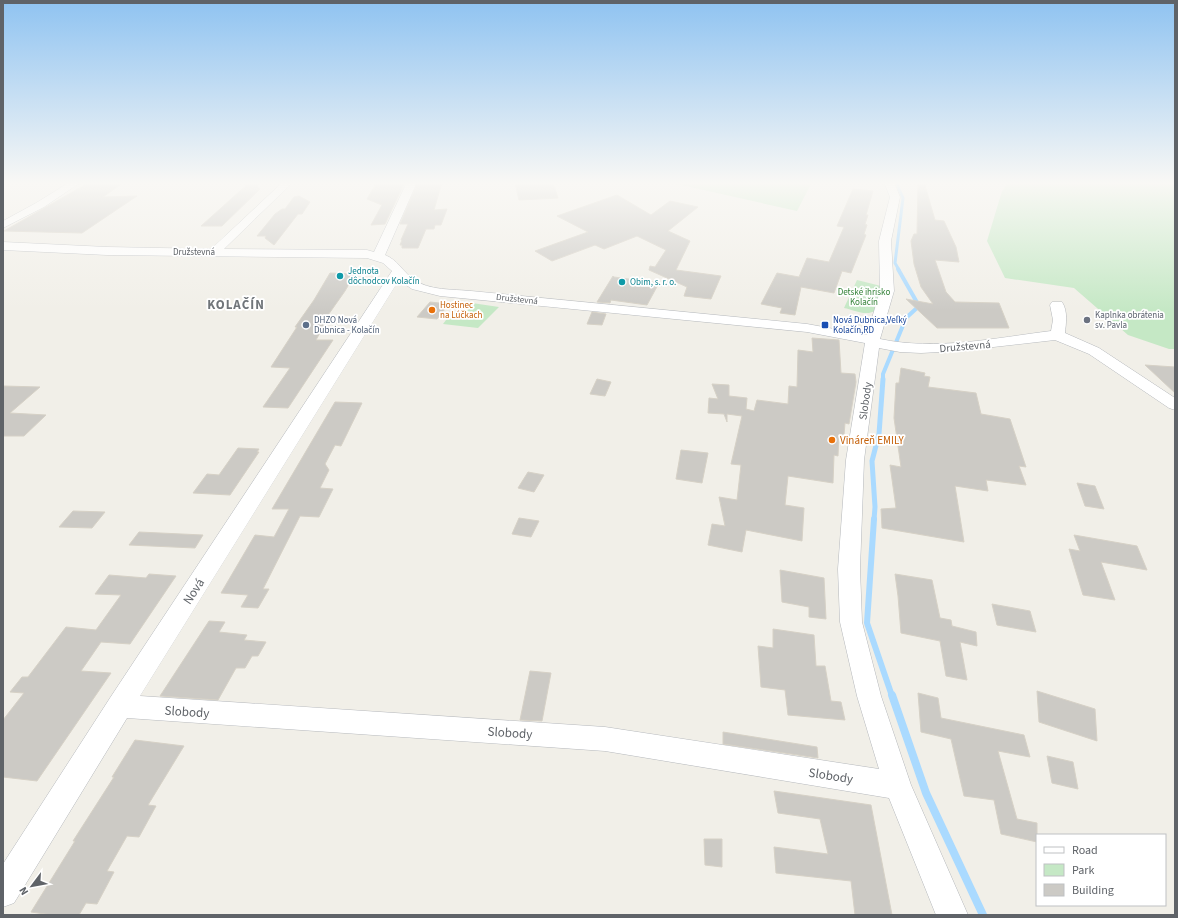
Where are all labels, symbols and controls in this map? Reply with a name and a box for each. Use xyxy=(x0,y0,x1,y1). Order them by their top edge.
street label: Družstevná xyxy=(173,246,215,259)
place label: Jednota dôchodcov Kolačín xyxy=(348,265,420,288)
marker: Jednota dôchodcov Kolačín xyxy=(335,271,345,281)
place label: Obim, s. r. o. xyxy=(630,276,676,289)
marker: Obim, s. r. o. xyxy=(617,277,627,287)
park label: Detské ihrisko Kolačín xyxy=(838,286,890,309)
street label: Družstevná xyxy=(495,291,539,308)
district label: KOLAČÍN xyxy=(207,296,265,314)
place label: Hostinec na Lúčkach xyxy=(440,299,483,322)
marker: Hostinec na Lúčkach xyxy=(427,305,437,315)
place label: Kaplnka obrátenia sv. Pavla xyxy=(1095,309,1164,332)
place label: DHZO Nová Dubnica - Kolačín xyxy=(314,314,380,337)
place label: Nová Dubnica,Veľký Kolačín,RD xyxy=(833,314,908,337)
marker: Kaplnka obrátenia sv. Pavla xyxy=(1082,315,1092,325)
marker: DHZO Nová Dubnica - Kolačín xyxy=(301,320,311,330)
marker: Nová Dubnica,Veľký Kolačín,RD xyxy=(820,320,830,330)
street label: Družstevná xyxy=(939,337,991,356)
street label: Slobody xyxy=(855,381,876,421)
place label: Vináreň EMILY xyxy=(840,433,905,448)
marker: Vináreň EMILY xyxy=(827,435,837,445)
street label: Nová xyxy=(179,575,209,608)
street label: Slobody xyxy=(164,701,210,723)
street label: Slobody xyxy=(487,722,533,744)
street label: Slobody xyxy=(807,764,854,788)
legend xyxy=(1036,834,1166,906)
text: Road xyxy=(1072,842,1098,859)
text: Park xyxy=(1072,862,1094,879)
north arrow xyxy=(12,866,52,906)
text: Building xyxy=(1072,882,1114,899)
text: N xyxy=(16,884,32,898)

